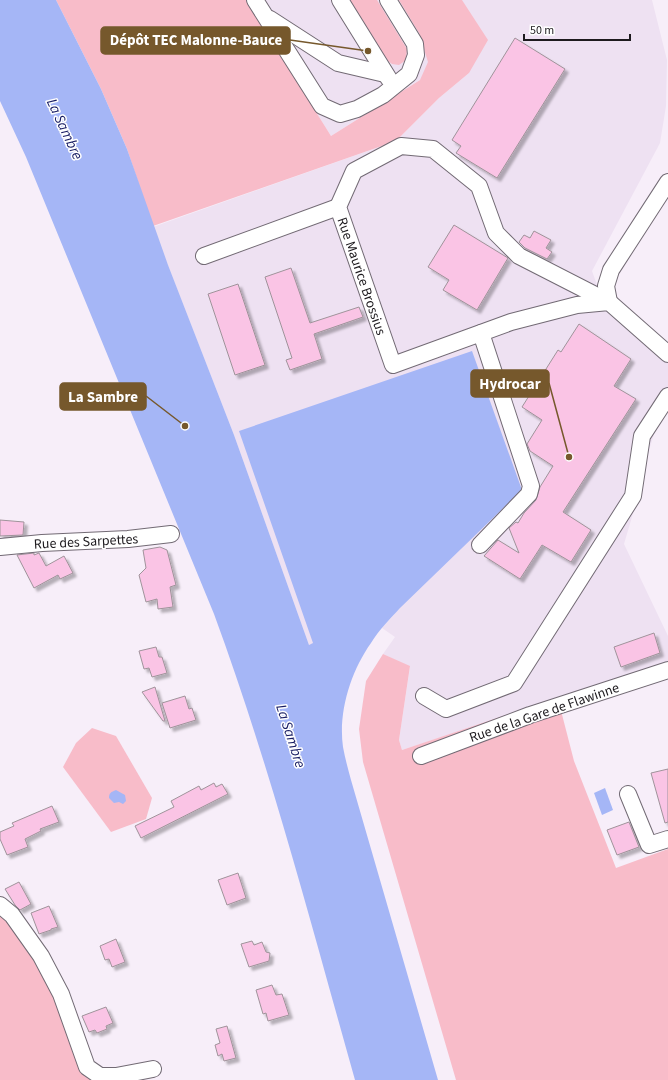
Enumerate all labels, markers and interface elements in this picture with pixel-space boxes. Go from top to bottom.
scale bar [524,16,630,42]
text: 50 m [530,22,554,39]
callout: Dépôt TEC Malonne-Bauce [101,27,290,54]
text: Dépôt TEC Malonne-Bauce [110,30,283,51]
water label: La Sambre [41,95,88,163]
street label: Rue Maurice Brossius [331,215,391,338]
callout: Hydrocar [471,370,549,397]
text: Hydrocar [479,374,541,395]
callout: La Sambre [60,383,146,410]
text: La Sambre [68,387,138,408]
street label: Rue des Sarpettes [33,529,139,555]
street label: Rue de la Gare de Flawinne [467,678,622,748]
water label: La Sambre [270,702,311,771]

